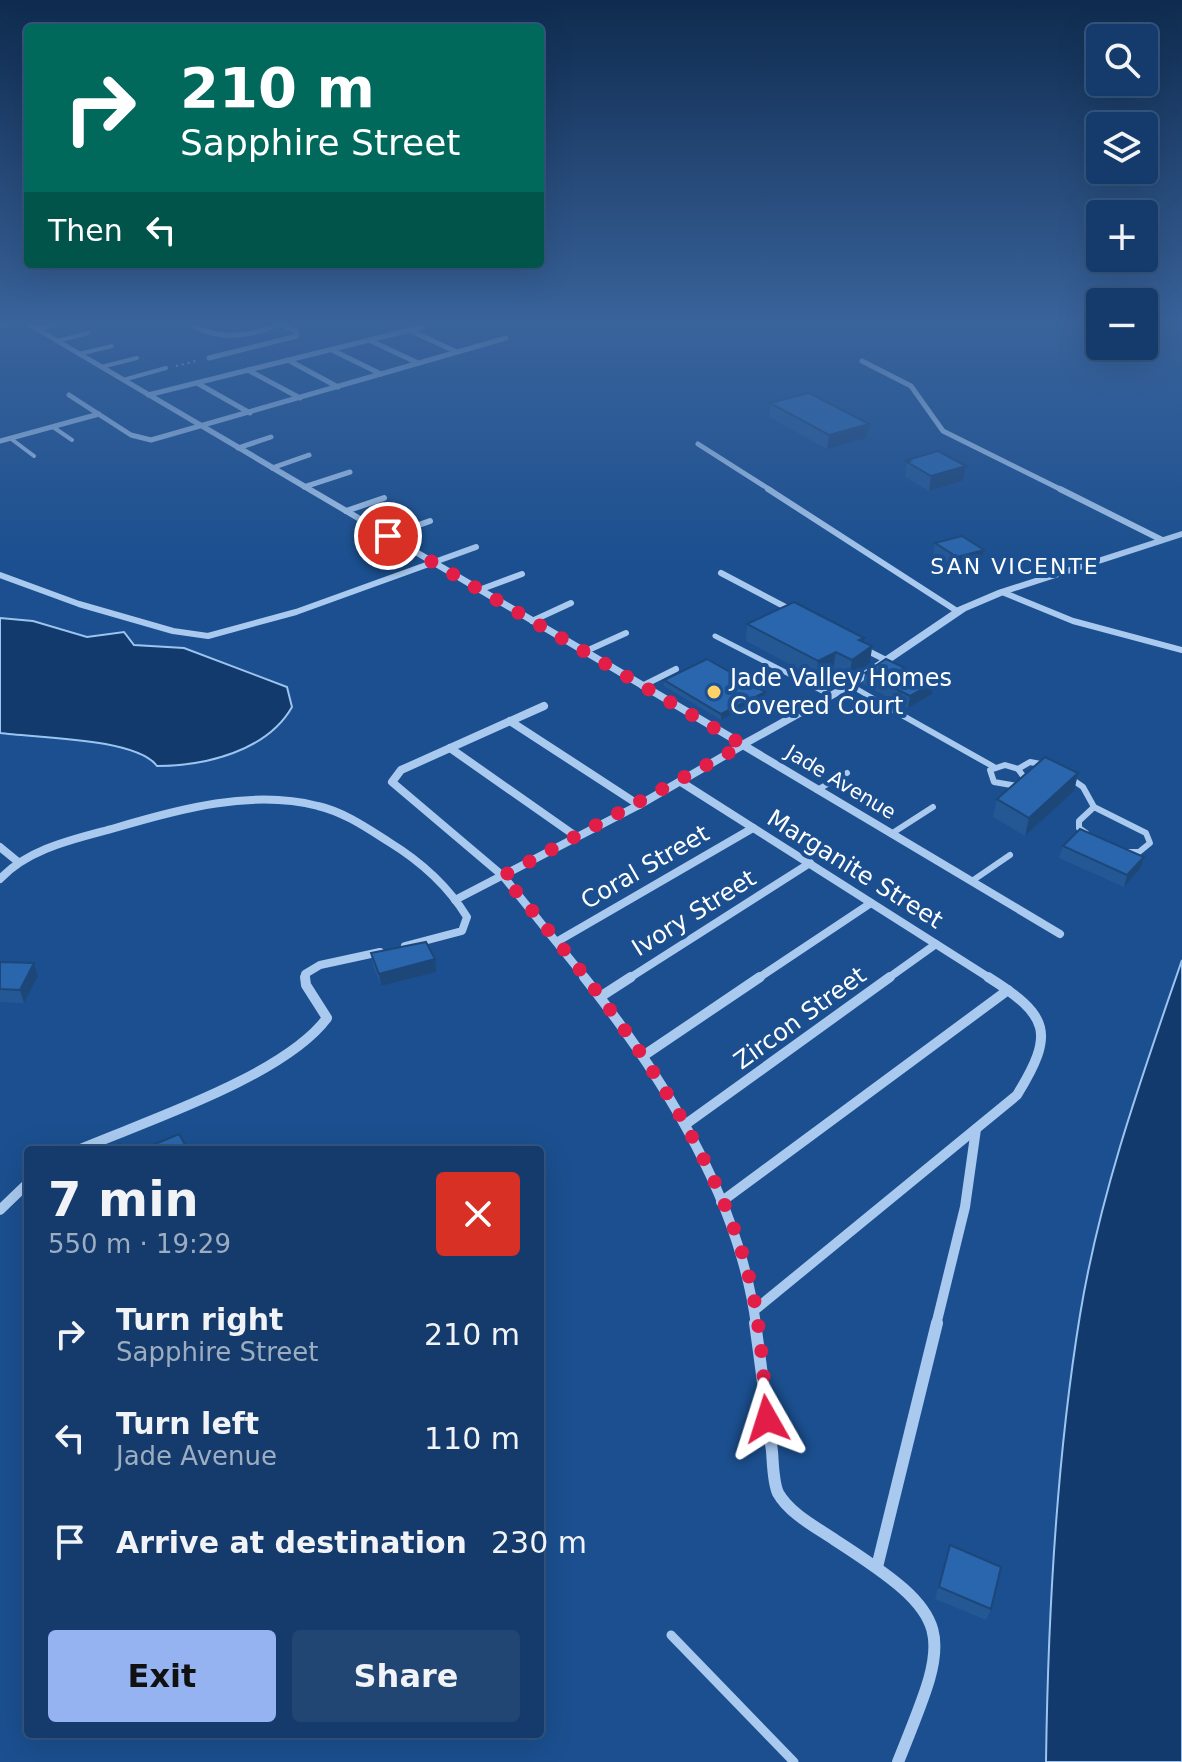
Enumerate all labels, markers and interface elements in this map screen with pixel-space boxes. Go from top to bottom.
map controls [1086,24,1158,360]
button: search [1086,24,1158,96]
text: 210 m [180,55,375,120]
icon: right [48,56,152,160]
button: layers [1086,112,1158,184]
text: Sapphire Street [180,122,460,163]
button: + [1086,200,1158,272]
icon: left [139,208,183,252]
text: Then [48,213,123,248]
button: − [1086,288,1158,360]
pin [354,502,422,570]
icon: arrive [366,514,410,558]
district label: SAN VICENTE [930,554,1100,579]
place label: Jade Valley Homes Covered Court [728,664,952,720]
marker: Jade Valley Homes Covered Court [705,683,723,701]
street label: Jade Avenue [780,739,900,824]
street label: Marganite Street [762,804,948,934]
street label: Coral Street [576,819,714,915]
street label: Ivory Street [627,864,761,962]
street label: Zircon Street [729,961,871,1075]
text: 7 min [48,1171,199,1227]
button: close [436,1172,520,1256]
text: 550 m · 19:29 [48,1229,231,1259]
text: Turn right [116,1302,283,1337]
icon: right [48,1312,92,1356]
text: 210 m [424,1317,520,1352]
text: Sapphire Street [116,1337,319,1367]
position arrow [725,1377,809,1461]
text: Turn left [116,1406,259,1441]
icon: left [48,1416,92,1460]
text: 110 m [424,1421,520,1456]
text: Jade Avenue [116,1441,277,1471]
icon: arrive [48,1520,92,1564]
text: Arrive at destination [116,1525,467,1560]
text: 230 m [491,1525,587,1560]
button: Exit [48,1630,276,1722]
button: Share [292,1630,520,1722]

